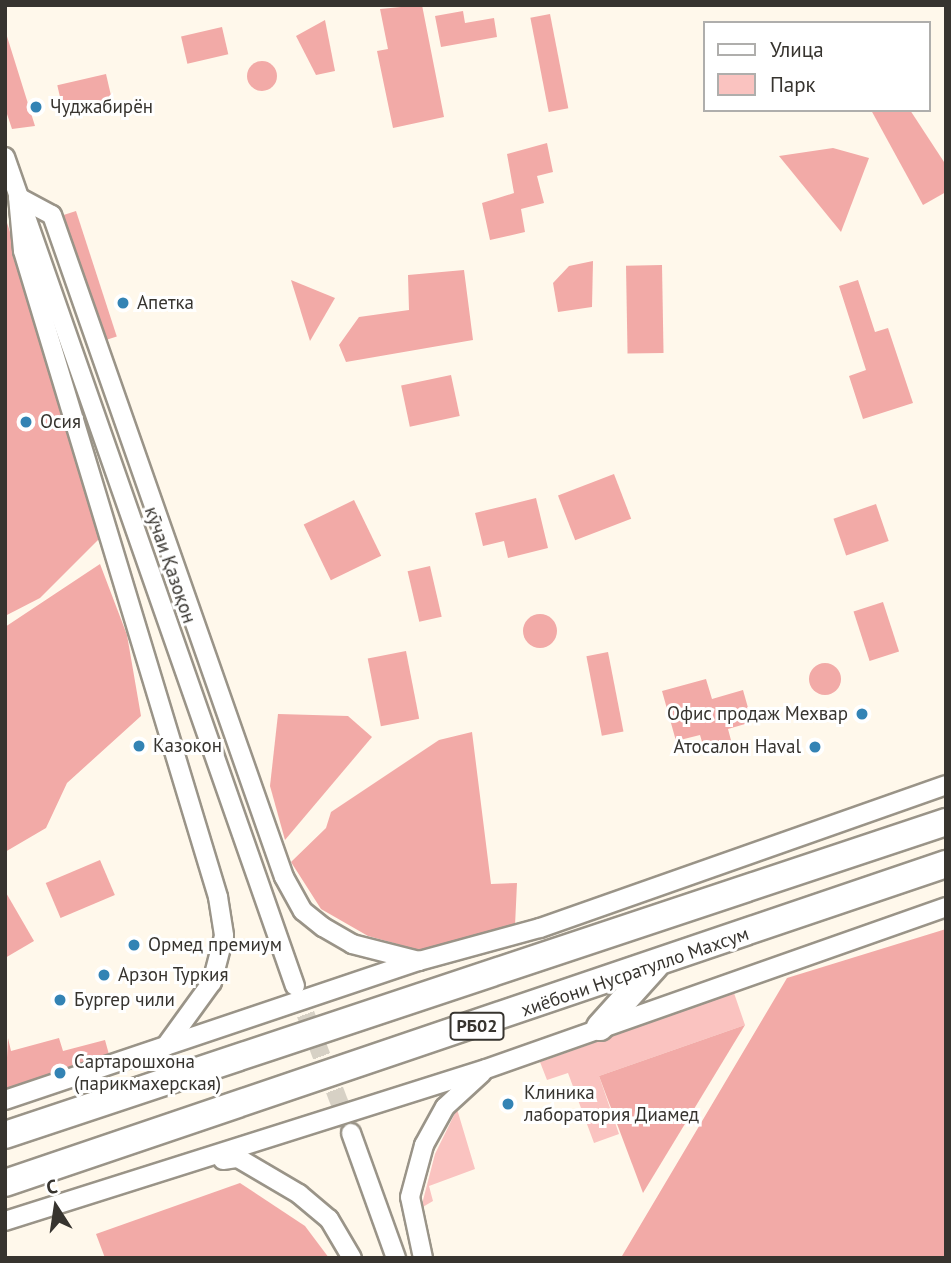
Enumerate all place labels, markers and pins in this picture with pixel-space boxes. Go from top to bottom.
place label: Чуджабирён [50,96,153,118]
marker: Чуджабирён [28,99,44,115]
place label: Апетка [137,292,194,314]
marker: Апетка [115,295,131,311]
place label: Осия [40,411,81,433]
marker: Осия [18,414,34,430]
place label: Офис продаж Мехвар [667,703,848,725]
marker: Офис продаж Мехвар [854,706,870,722]
place label: Казокон [153,735,222,757]
place label: Атосалон Haval [674,736,801,758]
marker: Казокон [131,738,147,754]
marker: Атосалон Haval [807,739,823,755]
place label: Ормед премиум [148,934,282,956]
marker: Ормед премиум [126,937,142,953]
place label: Арзон Туркия [118,964,229,986]
marker: Арзон Туркия [96,967,112,983]
place label: Бургер чили [74,989,175,1011]
marker: Бургер чили [52,992,68,1008]
place label: Сартарошхона (парикмахерская) [74,1051,221,1095]
marker: Сартарошхона (парикмахерская) [52,1065,68,1081]
place label: Клиника лаборатория Диамед [524,1082,700,1126]
marker: Клиника лаборатория Диамед [498,1094,518,1114]

